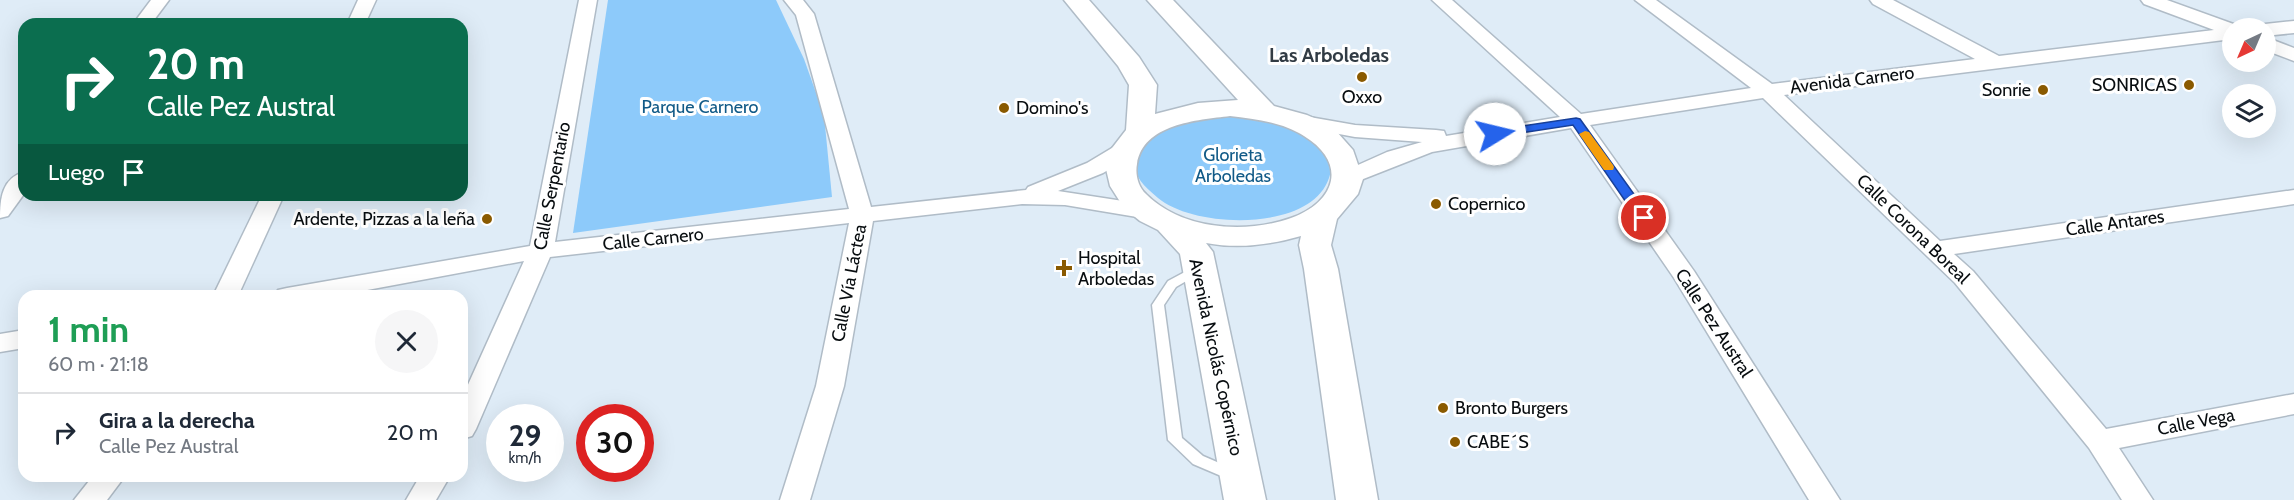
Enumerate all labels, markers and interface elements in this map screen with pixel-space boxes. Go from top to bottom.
north arrow [2222,18,2276,72]
map controls [2222,18,2276,138]
text: 20 m [147,38,245,90]
icon: right [48,42,126,120]
district label: Las Arboledas [1269,43,1389,67]
street label: Avenida Carnero [1789,61,1915,99]
marker: Oxxo [1355,70,1369,84]
place label: SONRICAS [2092,74,2177,96]
marker: SONRICAS [2182,78,2196,92]
place label: Sonrie [1982,79,2031,101]
marker: Sonrie [2036,83,2050,97]
button: layers [2222,84,2276,138]
place label: Oxxo [1342,86,1382,108]
text: Calle Pez Austral [147,90,335,123]
park label: Parque Carnero [642,96,759,118]
place label: Domino's [1016,97,1088,119]
marker: Domino's [997,101,1011,115]
position arrow [1463,102,1527,166]
street label: Calle Serpentario [529,120,575,252]
park label: Glorieta Arboledas [1195,144,1271,187]
icon: arrive [117,156,150,189]
text: Luego [48,159,105,186]
street label: Calle Corona Boreal [1852,170,1975,289]
pin [1618,192,1669,243]
place label: Copernico [1448,193,1526,215]
marker: Copernico [1429,197,1443,211]
icon: arrive [1627,201,1660,234]
street label: Calle Antares [2064,205,2166,241]
place label: Ardente, Pizzas a la leña [293,208,475,230]
marker: Ardente, Pizzas a la leña [480,212,494,226]
street label: Calle Vía Láctea [827,222,871,344]
street label: Calle Carnero [601,223,705,255]
place label: Hospital Arboledas [1078,247,1154,290]
street label: Avenida Nicolás Copérnico [1184,256,1248,458]
marker: Hospital Arboledas [1055,259,1073,277]
street label: Calle Pez Austral [1671,264,1758,382]
text: 1 min [48,307,129,351]
button: close [375,310,438,373]
text: 60 m · 21:18 [48,352,149,376]
place label: Bronto Burgers [1455,397,1568,419]
marker: Bronto Burgers [1436,401,1450,415]
speed limit sign: 30 [576,404,654,482]
street label: Calle Vega [2156,404,2237,440]
text: Gira a la derecha [99,407,255,434]
icon: right [48,416,81,449]
text: 29 [509,417,541,454]
text: 20 m [387,419,438,446]
place label: CABE´S [1467,431,1529,453]
text: Calle Pez Austral [99,434,238,458]
marker: CABE´S [1448,435,1462,449]
text: km/h [509,449,541,467]

